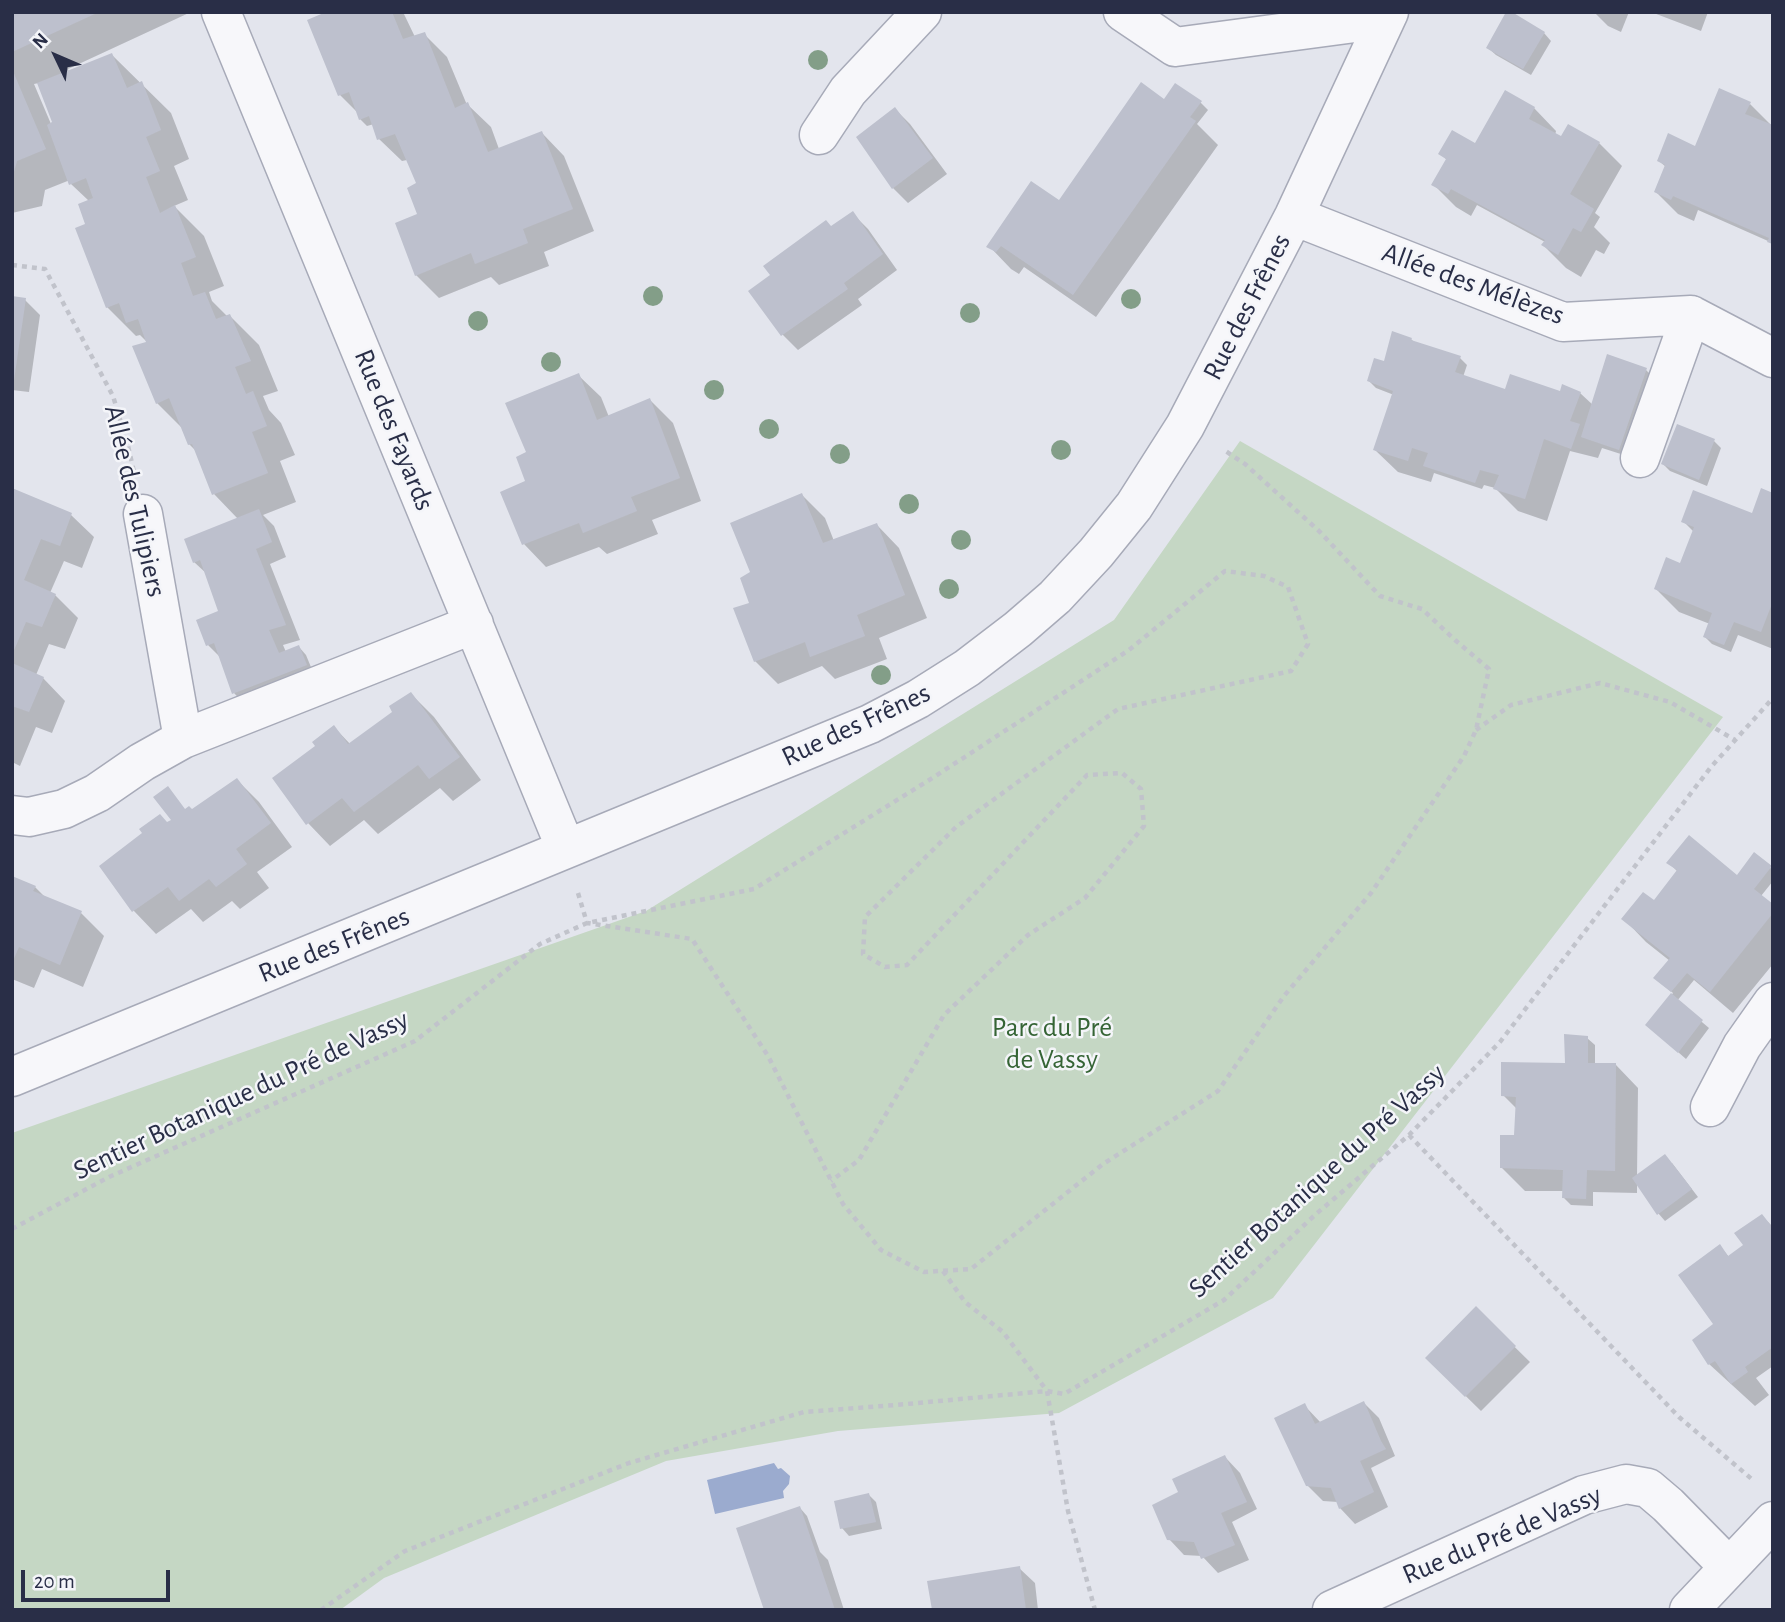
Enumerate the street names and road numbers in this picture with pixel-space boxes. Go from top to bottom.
street label: Rue des Frênes [1196,228,1298,386]
street label: Allée des Mélèzes [1377,235,1569,333]
street label: Rue des Fayards [346,344,442,516]
street label: Allée des Tulipiers [97,402,173,600]
street label: Rue des Frênes [776,676,936,774]
street label: Rue des Frênes [254,899,414,991]
street label: Sentier Botanique du Pré de Vassy [68,1002,414,1188]
street label: Sentier Botanique du Pré Vassy [1182,1057,1452,1305]
street label: Rue du Pré de Vassy [1397,1478,1607,1592]

